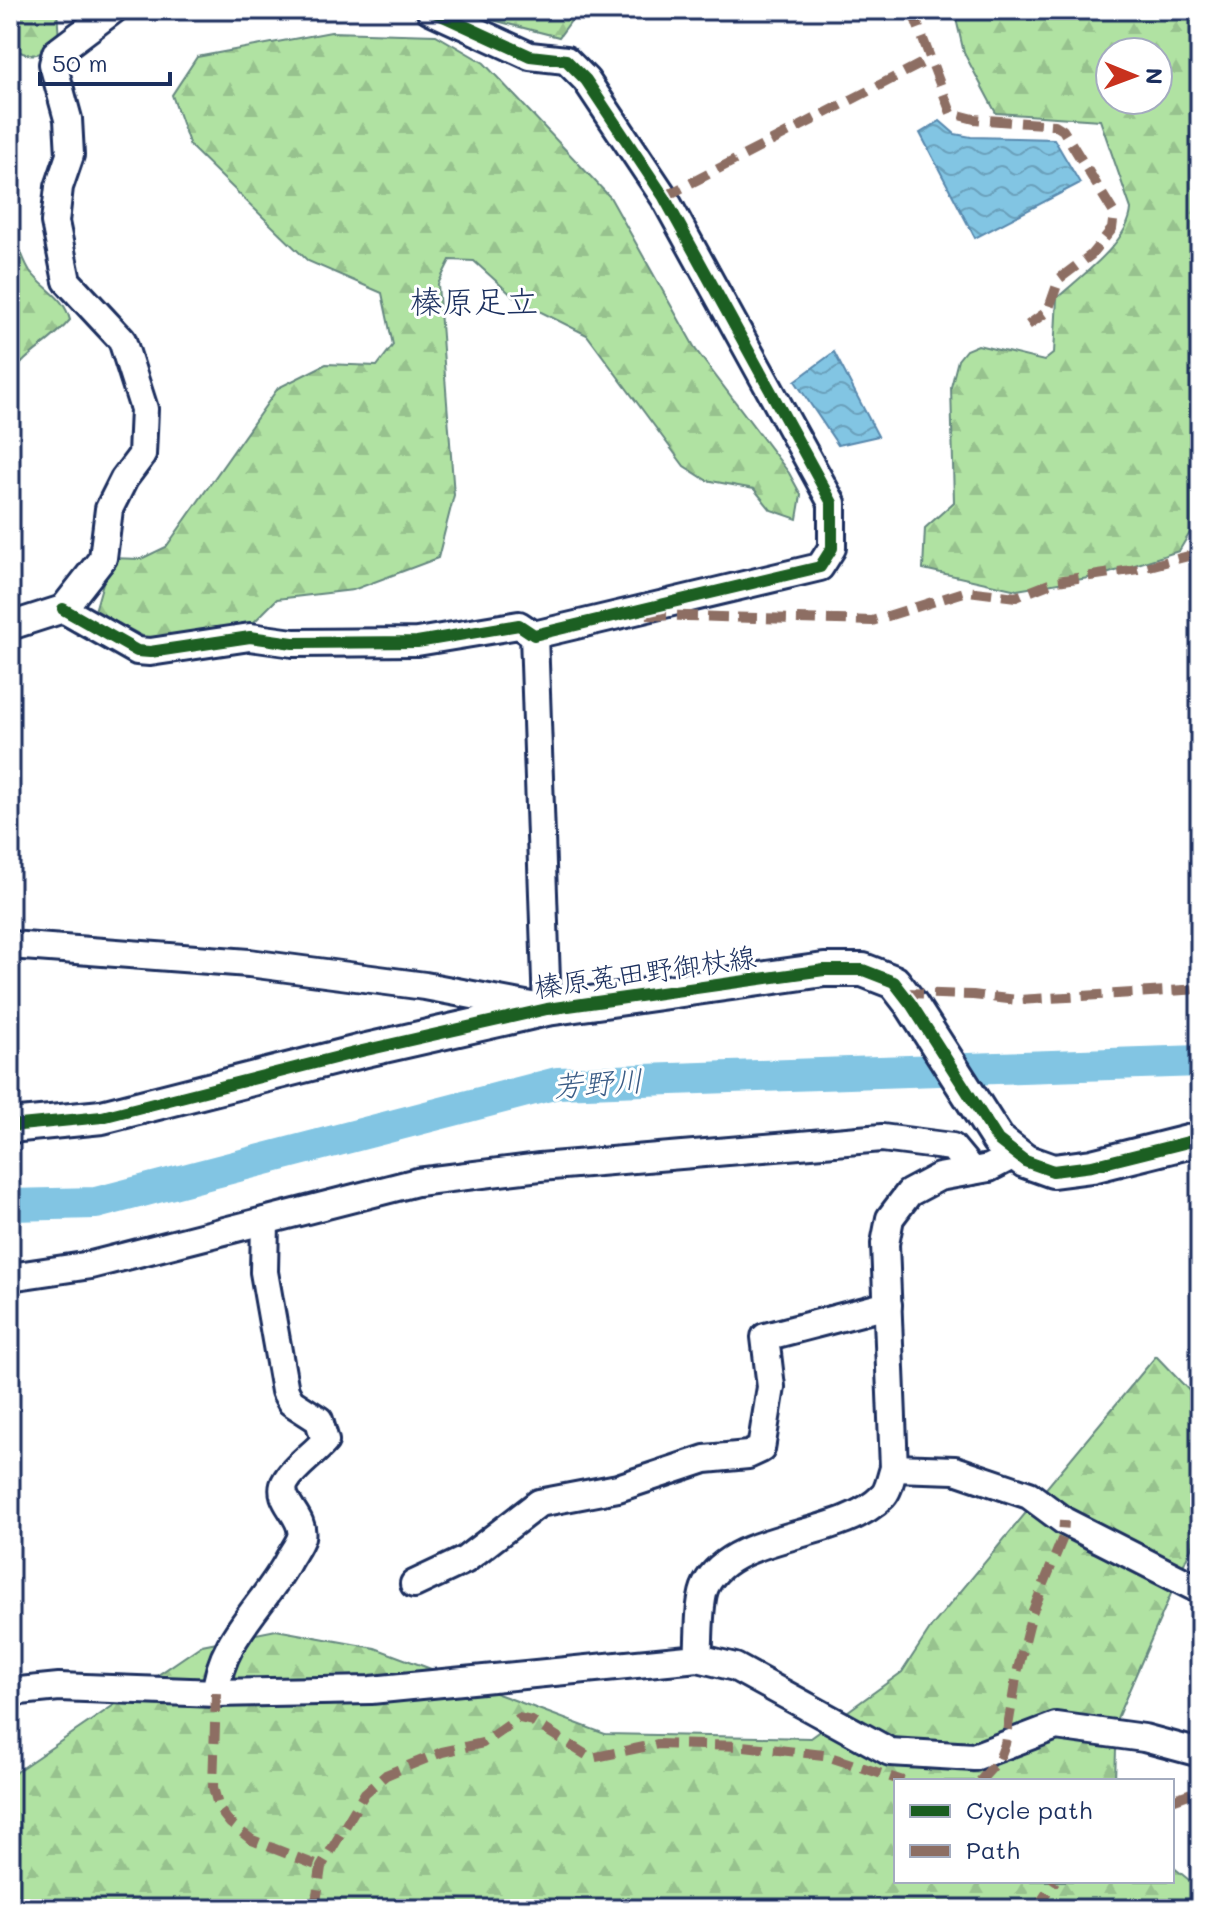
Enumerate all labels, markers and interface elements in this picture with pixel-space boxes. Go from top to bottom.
scale bar [40,36,170,86]
north arrow [1094,36,1174,116]
text: 50 m [52,47,108,78]
text: N [1140,68,1169,85]
district label: 榛原足立 [410,279,538,321]
street label: 榛原菟田野御杖線 [531,938,758,1004]
water label: 芳野川 [552,1059,644,1105]
legend [894,1779,1174,1883]
text: Cycle path [966,1794,1092,1825]
text: Path [966,1834,1020,1865]

